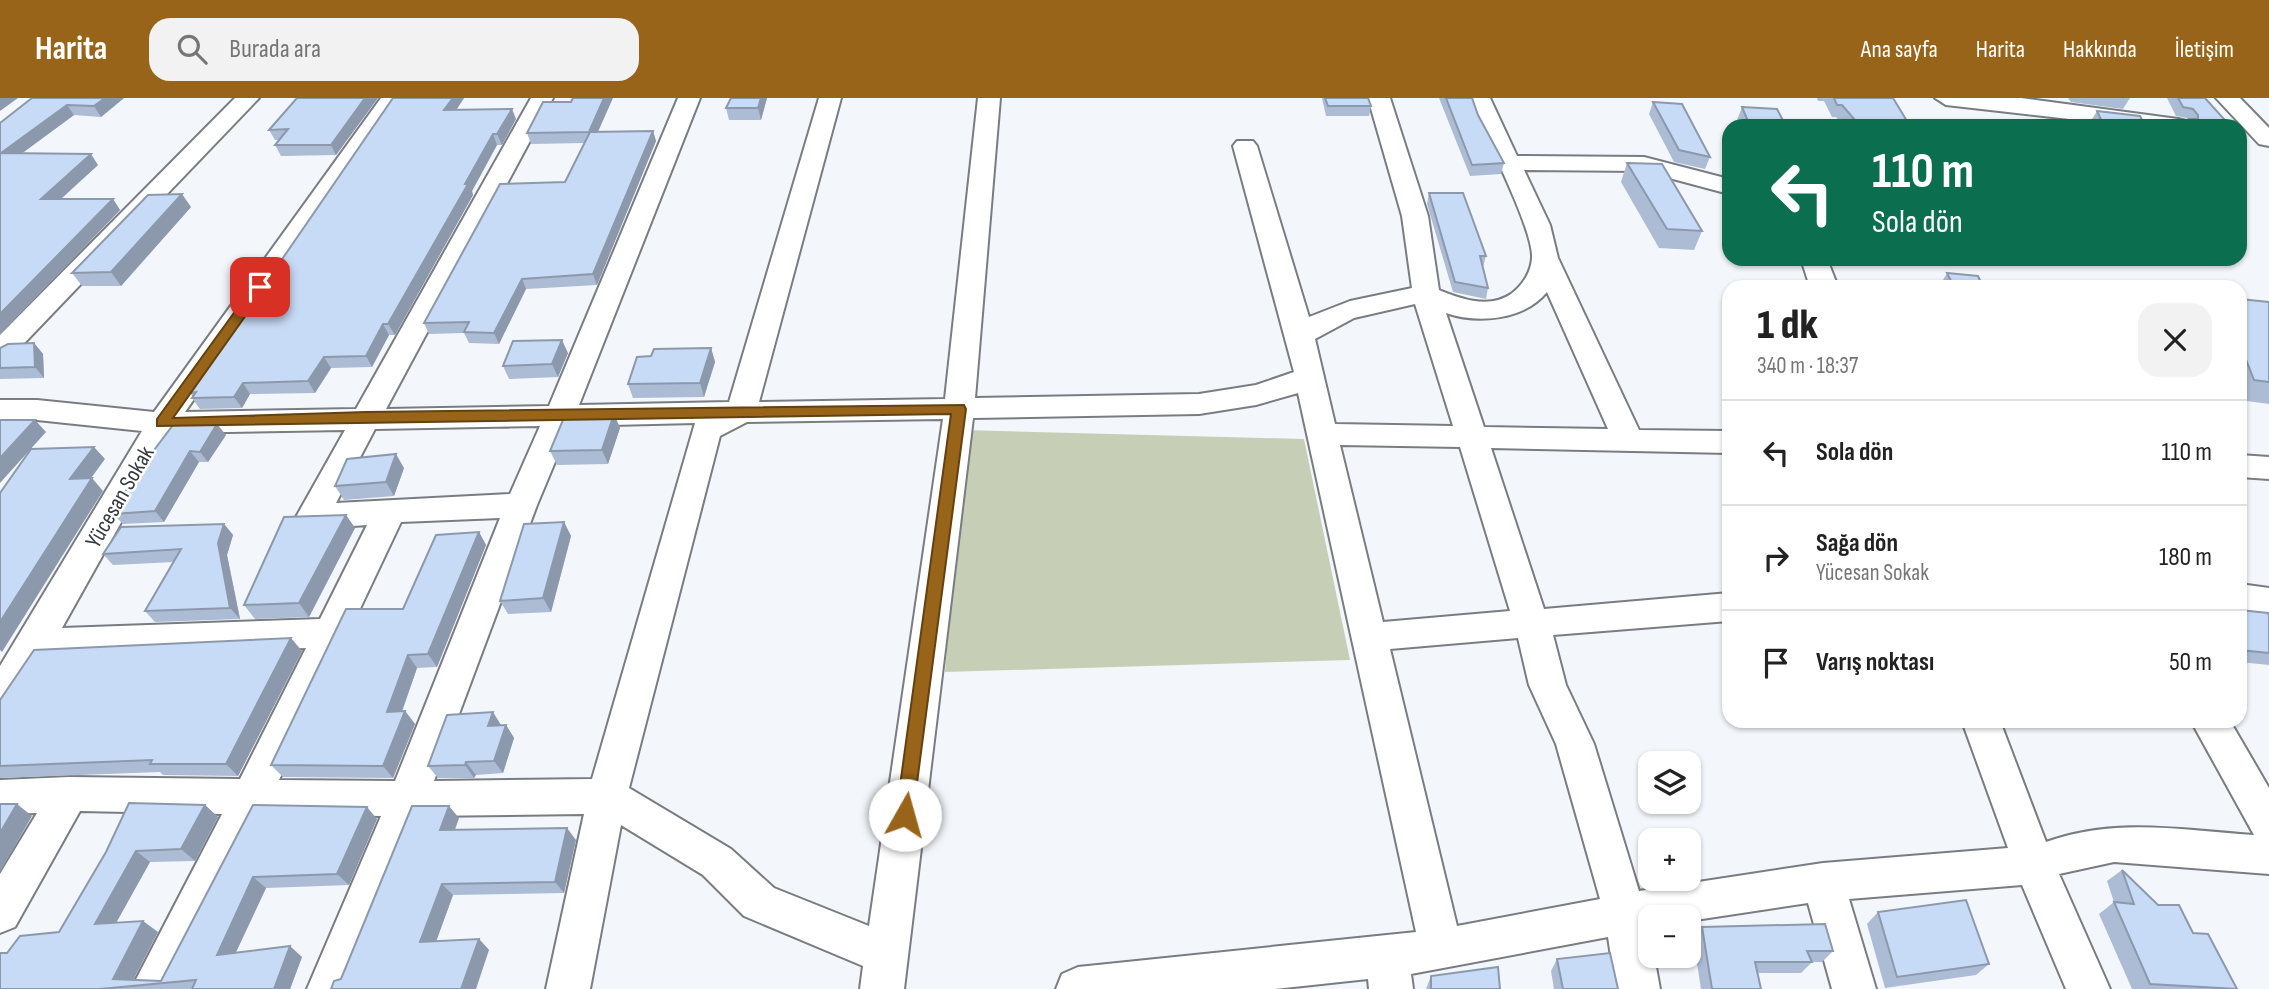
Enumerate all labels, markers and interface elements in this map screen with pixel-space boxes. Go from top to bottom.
search box [149,18,639,81]
text: Harita [35,29,107,69]
icon: search [173,30,211,68]
text: Burada ara [229,34,321,65]
text: Ana sayfa [1861,35,1938,64]
text: Harita [1976,35,2025,64]
text: Hakkında [2063,35,2137,64]
text: İletişim [2175,35,2234,64]
text: 110 m [1872,143,1974,202]
icon: left [1757,147,1848,238]
text: Sola dön [1872,203,1963,242]
pin [230,257,290,317]
icon: arrive [241,268,279,306]
text: 1 dk [1757,300,1818,351]
button: close [2138,303,2212,377]
text: 340 m · 18:37 [1757,352,1858,380]
icon: left [1757,434,1795,472]
text: Sola dön [1816,437,1893,468]
text: 110 m [2161,437,2212,468]
street label: Yücesan Sokak [80,441,160,553]
text: Sağa dön [1816,528,1898,559]
icon: right [1757,539,1795,577]
text: 180 m [2159,542,2212,573]
text: Yücesan Sokak [1816,559,1929,587]
icon: arrive [1757,644,1795,682]
text: Varış noktası [1816,647,1934,678]
text: 50 m [2169,647,2212,678]
map controls [1638,751,1701,968]
button: layers [1638,751,1701,814]
position arrow [868,778,942,852]
button: + [1638,828,1701,891]
button: − [1638,905,1701,968]

